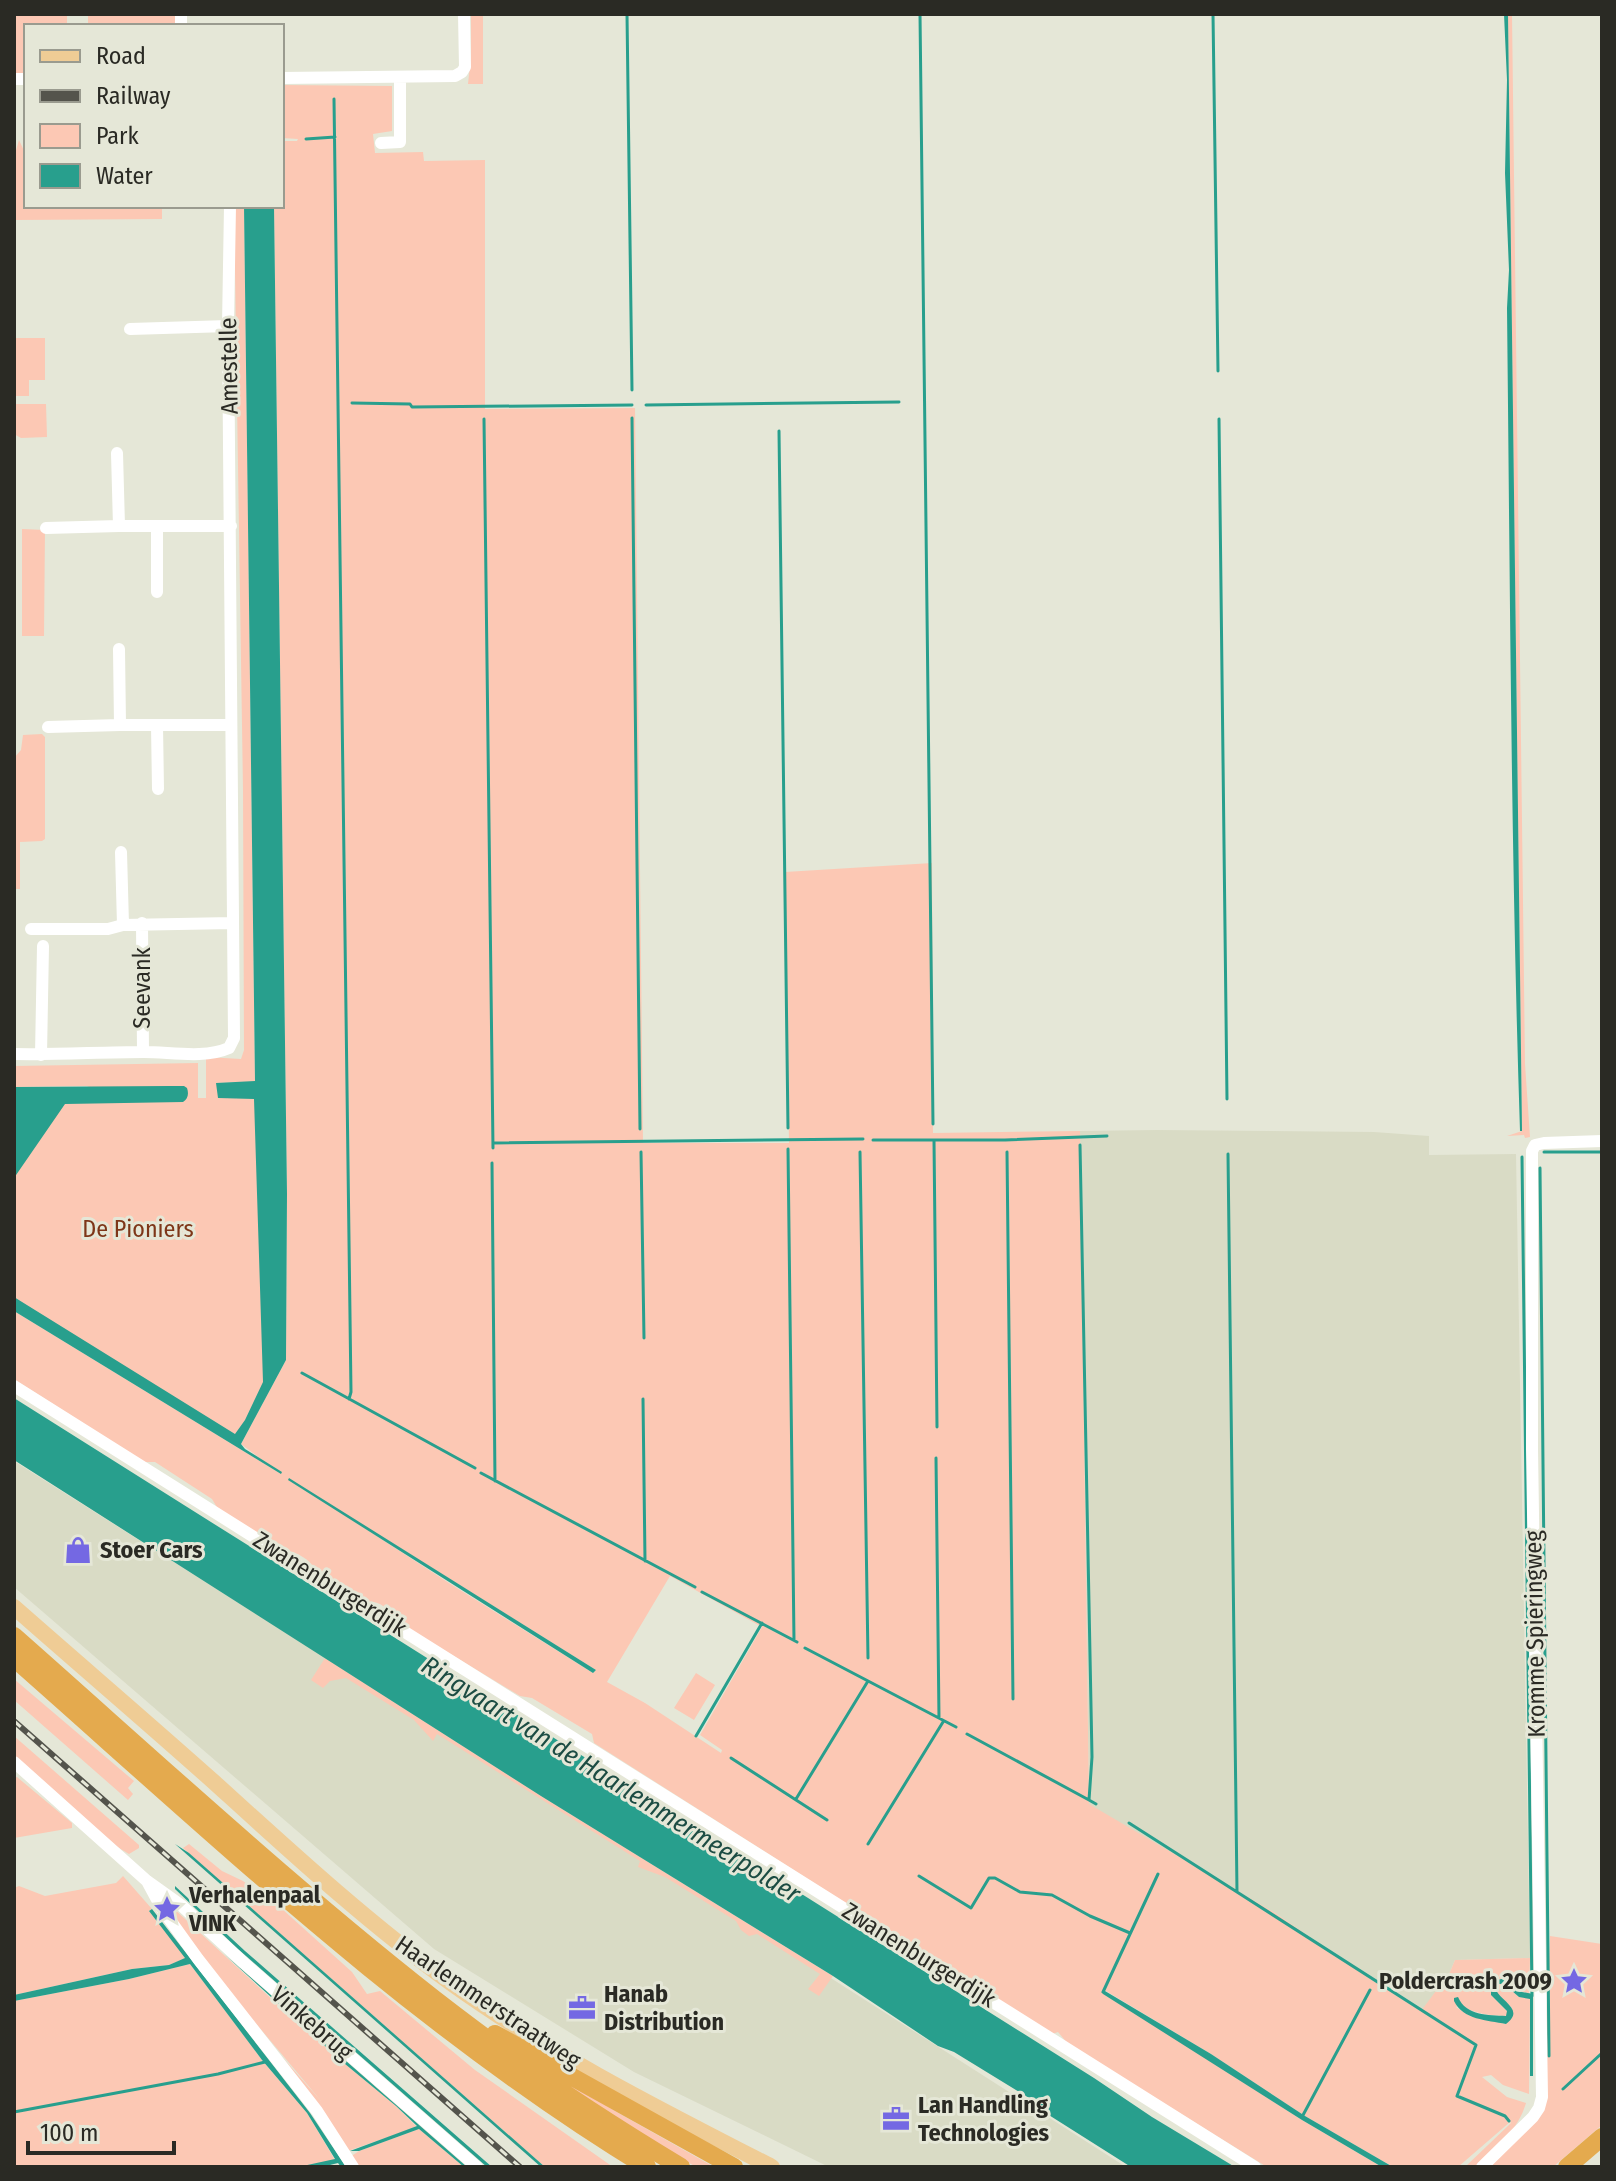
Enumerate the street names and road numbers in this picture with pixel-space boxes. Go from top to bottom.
street label: Amestelle [214,317,244,415]
street label: Seevank [128,946,156,1029]
street label: Zwanenburgerdijk [248,1526,412,1643]
street label: Kromme Spieringweg [1519,1529,1551,1738]
street label: Zwanenburgerdijk [837,1897,1001,2014]
street label: Haarlemmerstraatweg [390,1930,586,2075]
street label: Vinkebrug [266,1980,359,2066]

